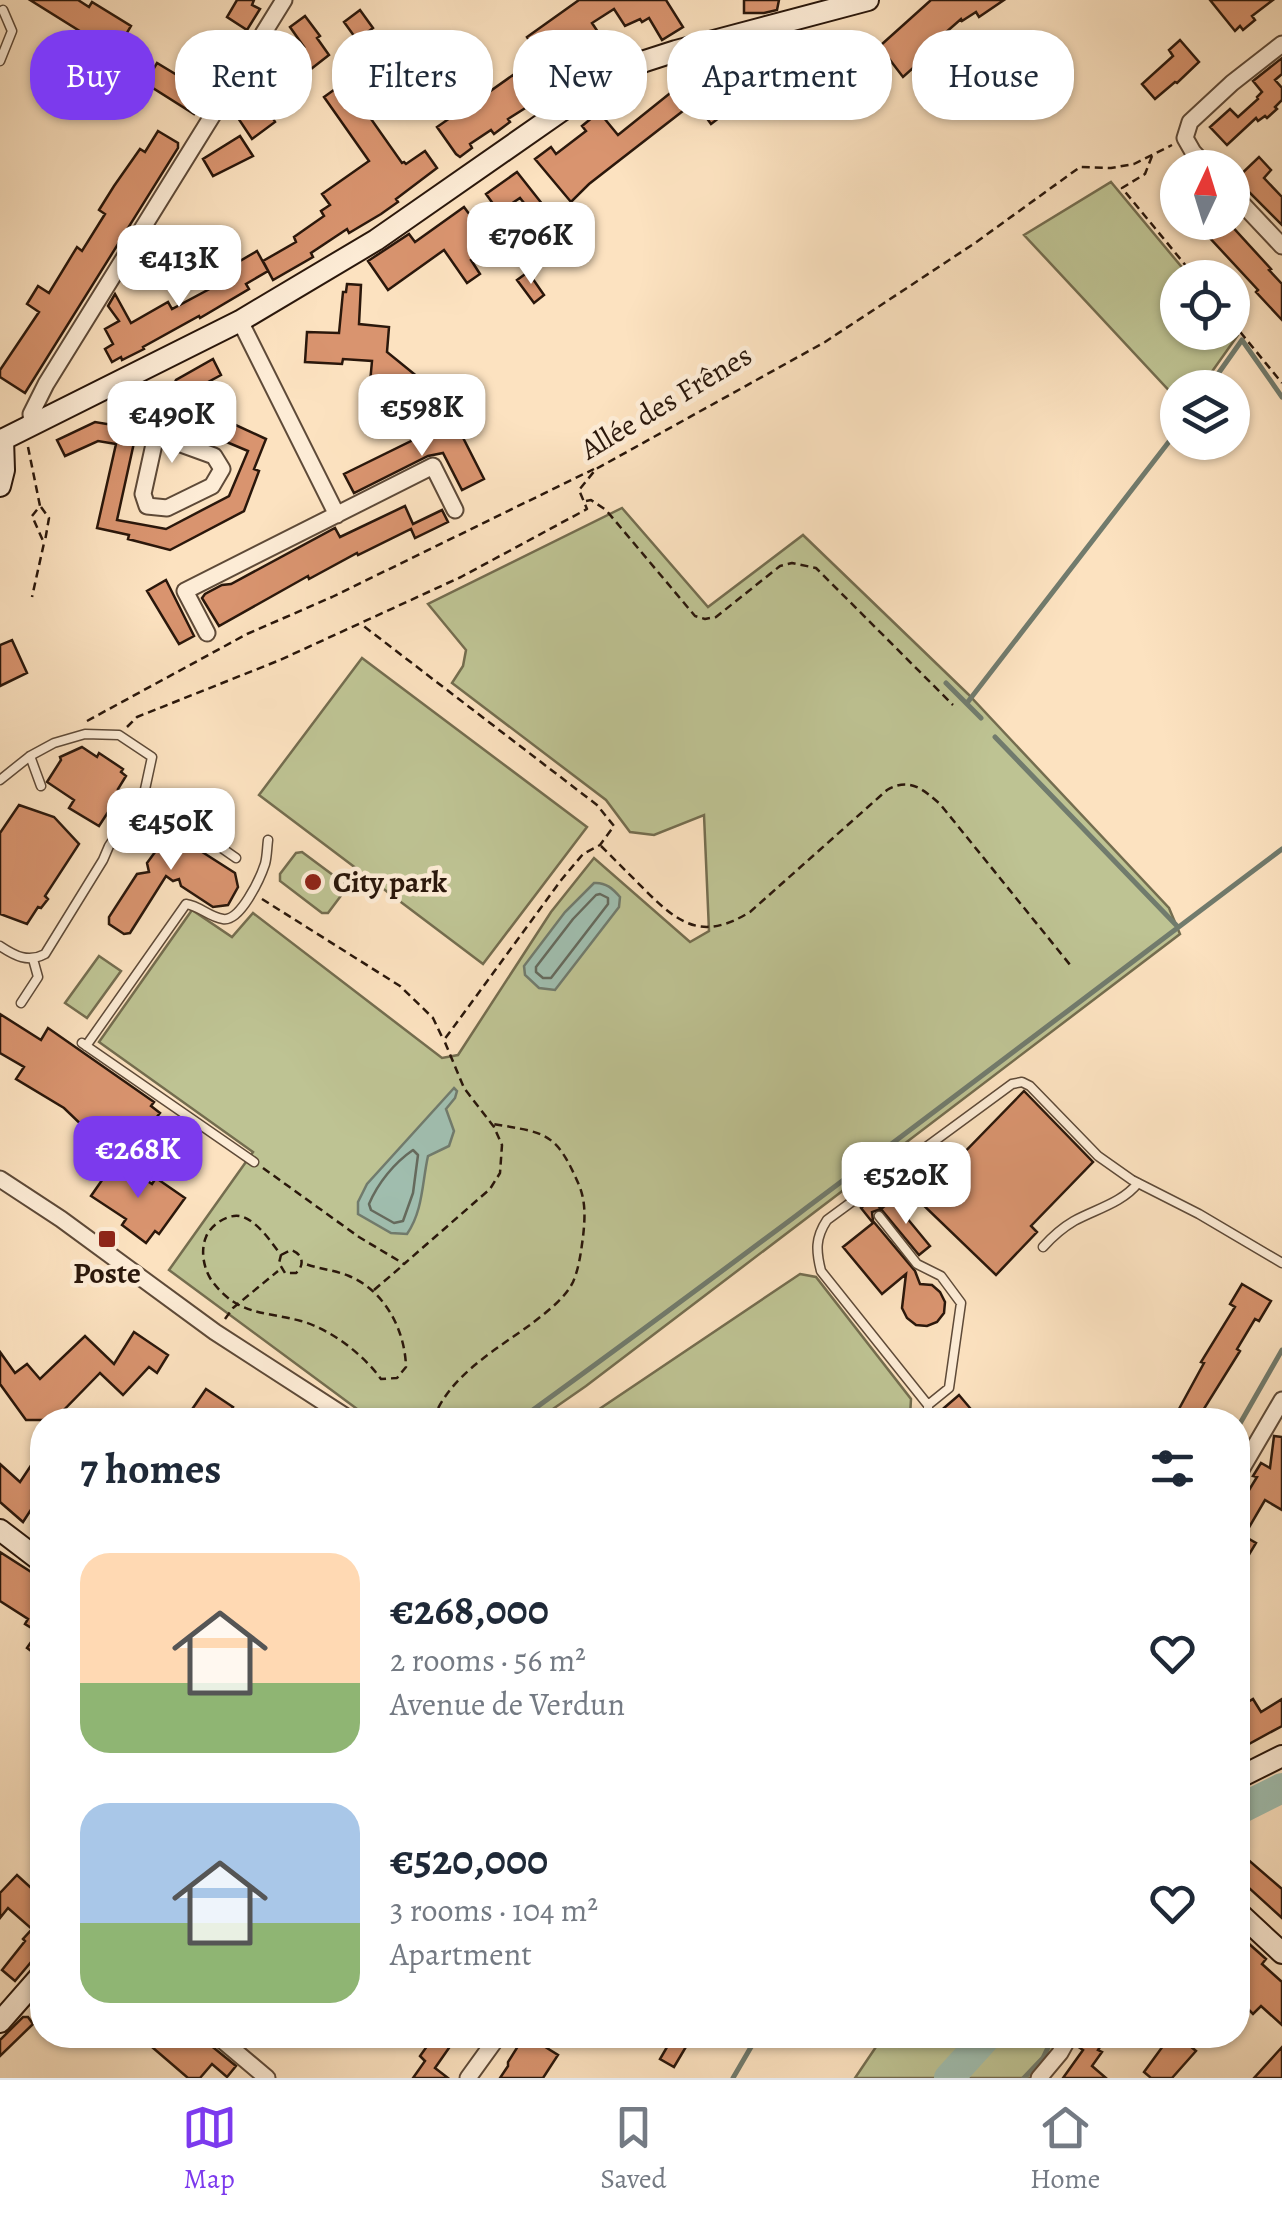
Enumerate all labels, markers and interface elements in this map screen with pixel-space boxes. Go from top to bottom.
chip: Buy [30,30,155,120]
chip: Rent [175,30,312,120]
chip: Filters [332,30,493,120]
chip: New [513,30,647,120]
chip: Apartment [667,30,892,120]
chip: House [912,30,1074,120]
north arrow [1160,150,1250,240]
map controls [1160,150,1250,460]
pin: €706K [461,202,601,287]
text: €706K [489,212,573,256]
pin: €413K [109,225,249,310]
text: €413K [139,235,219,279]
button: locate [1160,260,1250,350]
street label: Allée des Frênes [572,335,759,469]
button: layers [1160,370,1250,460]
pin: €598K [352,374,492,459]
pin: €490K [102,381,242,466]
text: €598K [380,384,464,428]
text: €490K [129,391,215,435]
pin: €450K [101,788,241,873]
text: €450K [129,798,213,842]
place label: City park [333,862,448,902]
marker: City park [302,871,324,893]
pin: €268K [68,1116,208,1201]
text: €268K [95,1126,181,1170]
pin: €520K [836,1142,976,1227]
text: €520K [864,1152,948,1196]
marker: Poste [96,1228,118,1250]
place label: Poste [73,1253,141,1293]
text: 7 homes [80,1440,221,1497]
icon: filters [1145,1441,1200,1496]
text: €268,000 [390,1581,549,1638]
icon: home [160,1593,280,1713]
icon: heart [1145,1626,1200,1681]
text: 2 rooms · 56 m² [390,1638,586,1682]
text: Avenue de Verdun [390,1682,625,1726]
text: €520,000 [390,1831,548,1888]
icon: home [160,1843,280,1963]
icon: heart [1145,1876,1200,1931]
text: 3 rooms · 104 m² [390,1888,598,1932]
text: Apartment [390,1932,532,1976]
tab: Map [182,2100,237,2198]
tab: Saved [600,2100,667,2198]
tab: Home [1030,2100,1100,2198]

